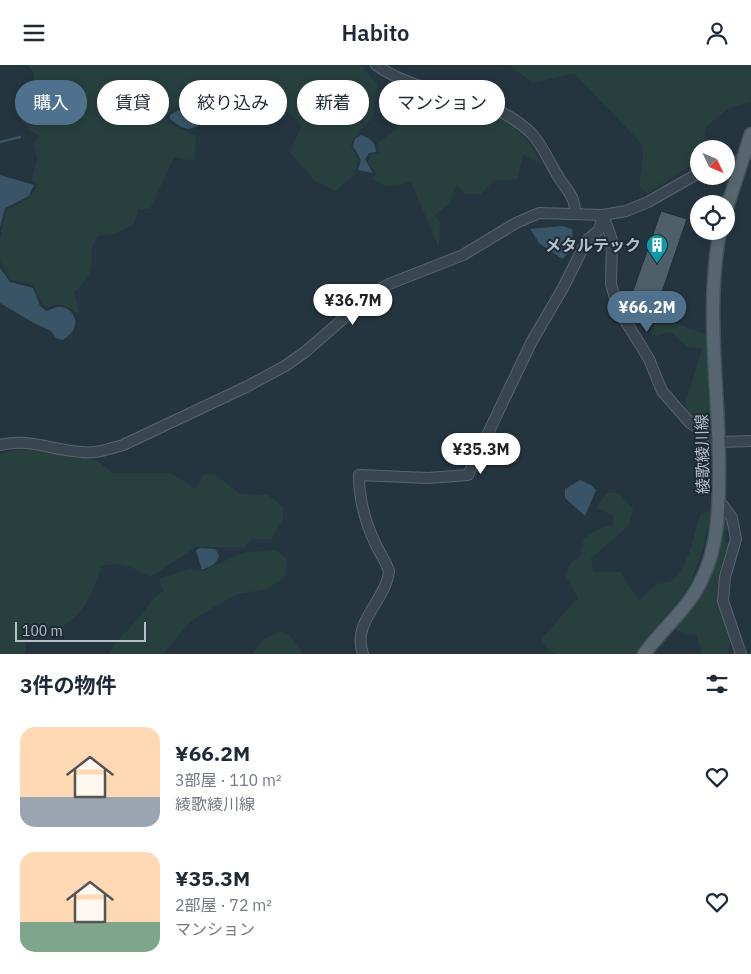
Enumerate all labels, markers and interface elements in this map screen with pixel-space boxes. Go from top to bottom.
text: Habito [342,18,409,47]
icon: menu [20,19,48,47]
icon: person [703,19,731,47]
chip: 購入 [15,80,87,125]
chip: 賃貸 [97,80,169,125]
chip: 絞り込み [179,80,287,125]
chip: 新着 [297,80,369,125]
chip: マンション [379,80,505,125]
north arrow [690,140,735,185]
map controls [690,140,735,240]
button: locate [690,195,735,240]
building icon: メタルテック [645,233,669,264]
place label: メタルテック [545,235,641,255]
pin: ¥36.7M [312,283,394,326]
text: ¥36.7M [324,290,382,310]
pin: ¥66.2M [606,291,688,333]
text: ¥66.2M [618,297,676,317]
street label: 綾歌綾川線 [691,414,713,494]
pin: ¥35.3M [440,433,522,475]
text: ¥35.3M [452,439,510,459]
scale bar [15,619,146,642]
text: 100 m [22,622,63,640]
icon: filters [703,670,731,698]
text: 3件の物件 [20,671,117,699]
text: ¥66.2M [175,739,250,767]
icon: home [60,747,120,807]
icon: heart [703,763,731,791]
text: 3部屋 · 110 m² [175,770,281,790]
text: 綾歌綾川線 [175,794,255,814]
text: ¥35.3M [175,864,250,892]
icon: home [60,872,120,932]
icon: heart [703,888,731,916]
text: 2部屋 · 72 m² [175,895,272,915]
text: マンション [175,919,255,939]

